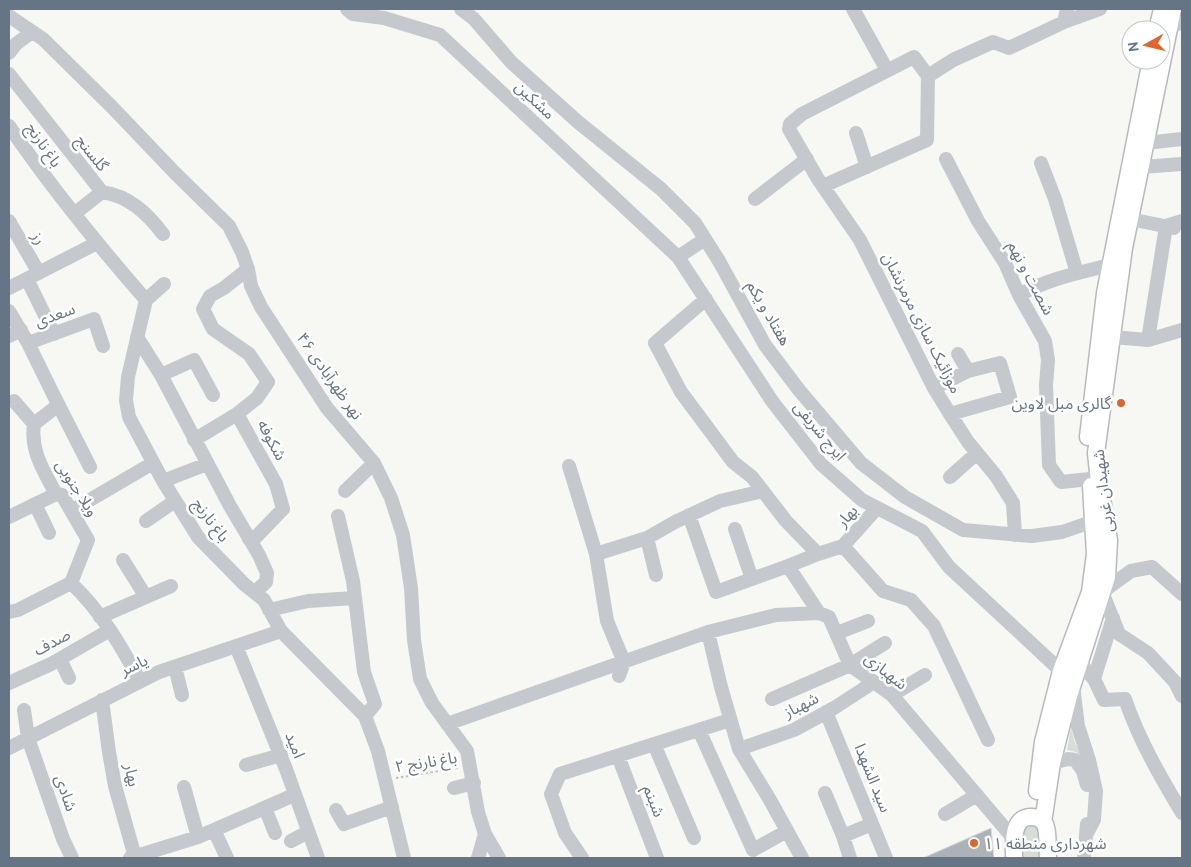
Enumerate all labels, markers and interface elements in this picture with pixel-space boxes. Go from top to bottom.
north arrow [1121,20,1171,70]
text: N [1124,41,1143,53]
street label: مشکین [511,77,559,123]
street label: باغ نارنج [20,119,66,173]
street label: گلسنج [69,131,112,177]
street label: رز [27,227,50,248]
street label: شصت و نهم [1001,238,1058,320]
street label: موزائیک سازی مرمرنشان [878,249,966,397]
street label: هفتاد و یکم [740,277,795,350]
street label: سعدی [32,299,78,331]
street label: نهر ظهرآبادی ۴۶ [293,329,367,423]
place label: گالری مبل لاوین [1011,394,1111,413]
street label: ایرج شریفی [787,397,850,466]
marker: گالری مبل لاوین [1115,397,1127,409]
street label: شکوفه [253,416,291,464]
street label: شهیدان غربی [1088,448,1118,534]
street label: ویلا جنوبی [52,456,102,520]
street label: باغ نارنج [186,494,234,547]
street label: بهار [832,501,862,532]
street label: صدف [30,625,74,659]
street label: شهبازی [861,648,911,694]
street label: یاسر [116,650,151,680]
street label: شهباز [779,688,822,722]
street label: امید [281,729,309,761]
street label: سید الشهدا [851,741,895,815]
street label: باغ نارنج ۲ [394,748,459,779]
street label: بهار [120,761,144,788]
street label: شادی [51,772,81,814]
street label: شبنم [637,782,669,821]
place label: شهرداری منطقه ۱۱ [984,834,1106,853]
marker: شهرداری منطقه ۱۱ [968,837,980,849]

